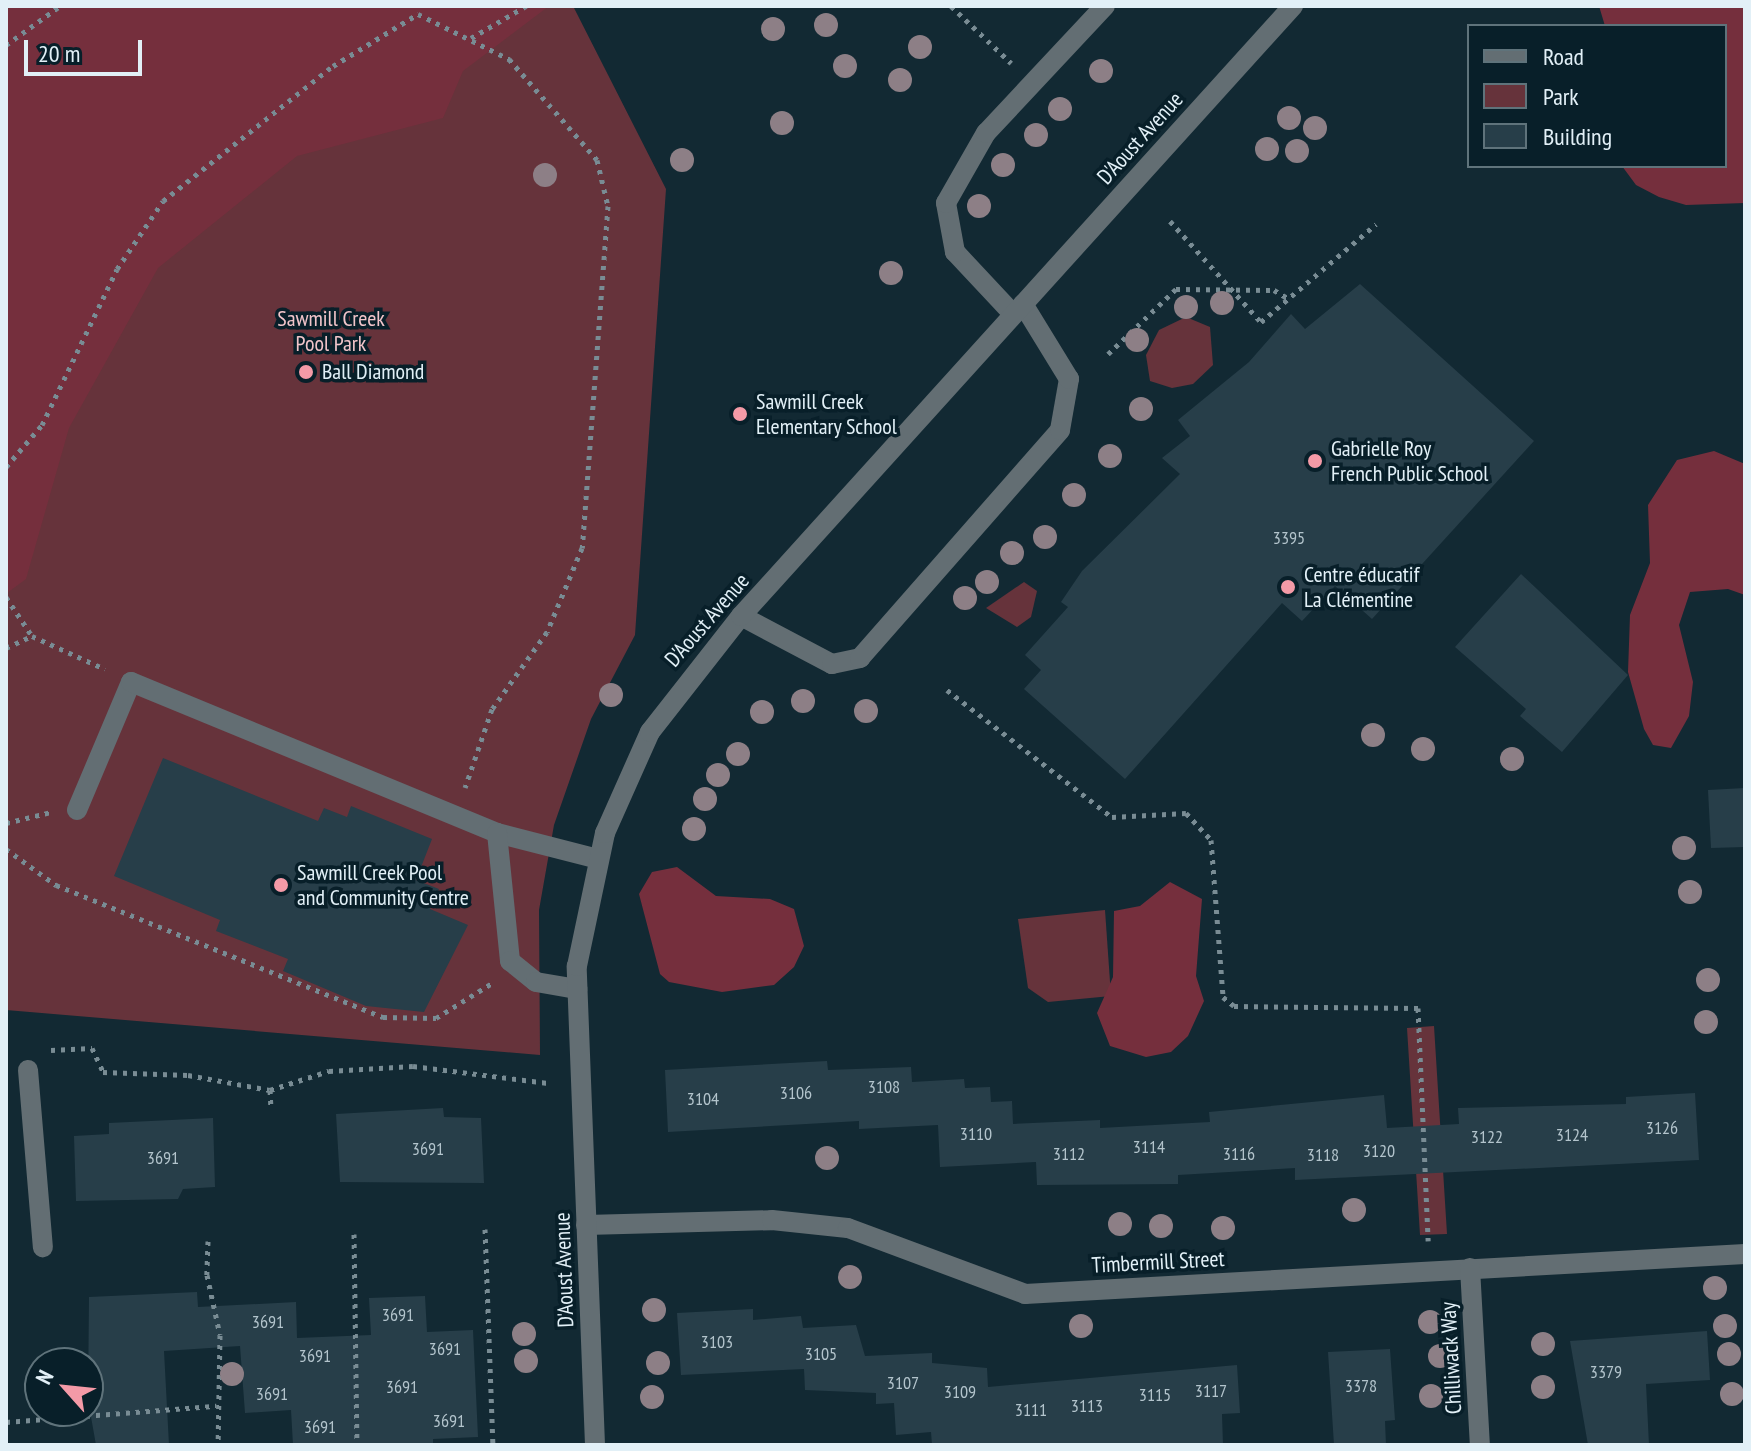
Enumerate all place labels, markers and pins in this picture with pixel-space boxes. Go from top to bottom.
place label: Ball Diamond [322,359,424,385]
marker: Ball Diamond [297,363,315,381]
place label: Sawmill Creek Elementary School [756,388,898,440]
marker: Sawmill Creek Elementary School [731,405,749,423]
place label: Gabrielle Roy French Public School [1331,435,1489,486]
marker: Gabrielle Roy French Public School [1306,452,1324,470]
place label: Centre éducatif La Clémentine [1304,561,1419,612]
marker: Centre éducatif La Clémentine [1279,578,1297,596]
place label: Sawmill Creek Pool and Community Centre [297,859,469,910]
marker: Sawmill Creek Pool and Community Centre [272,876,290,894]

